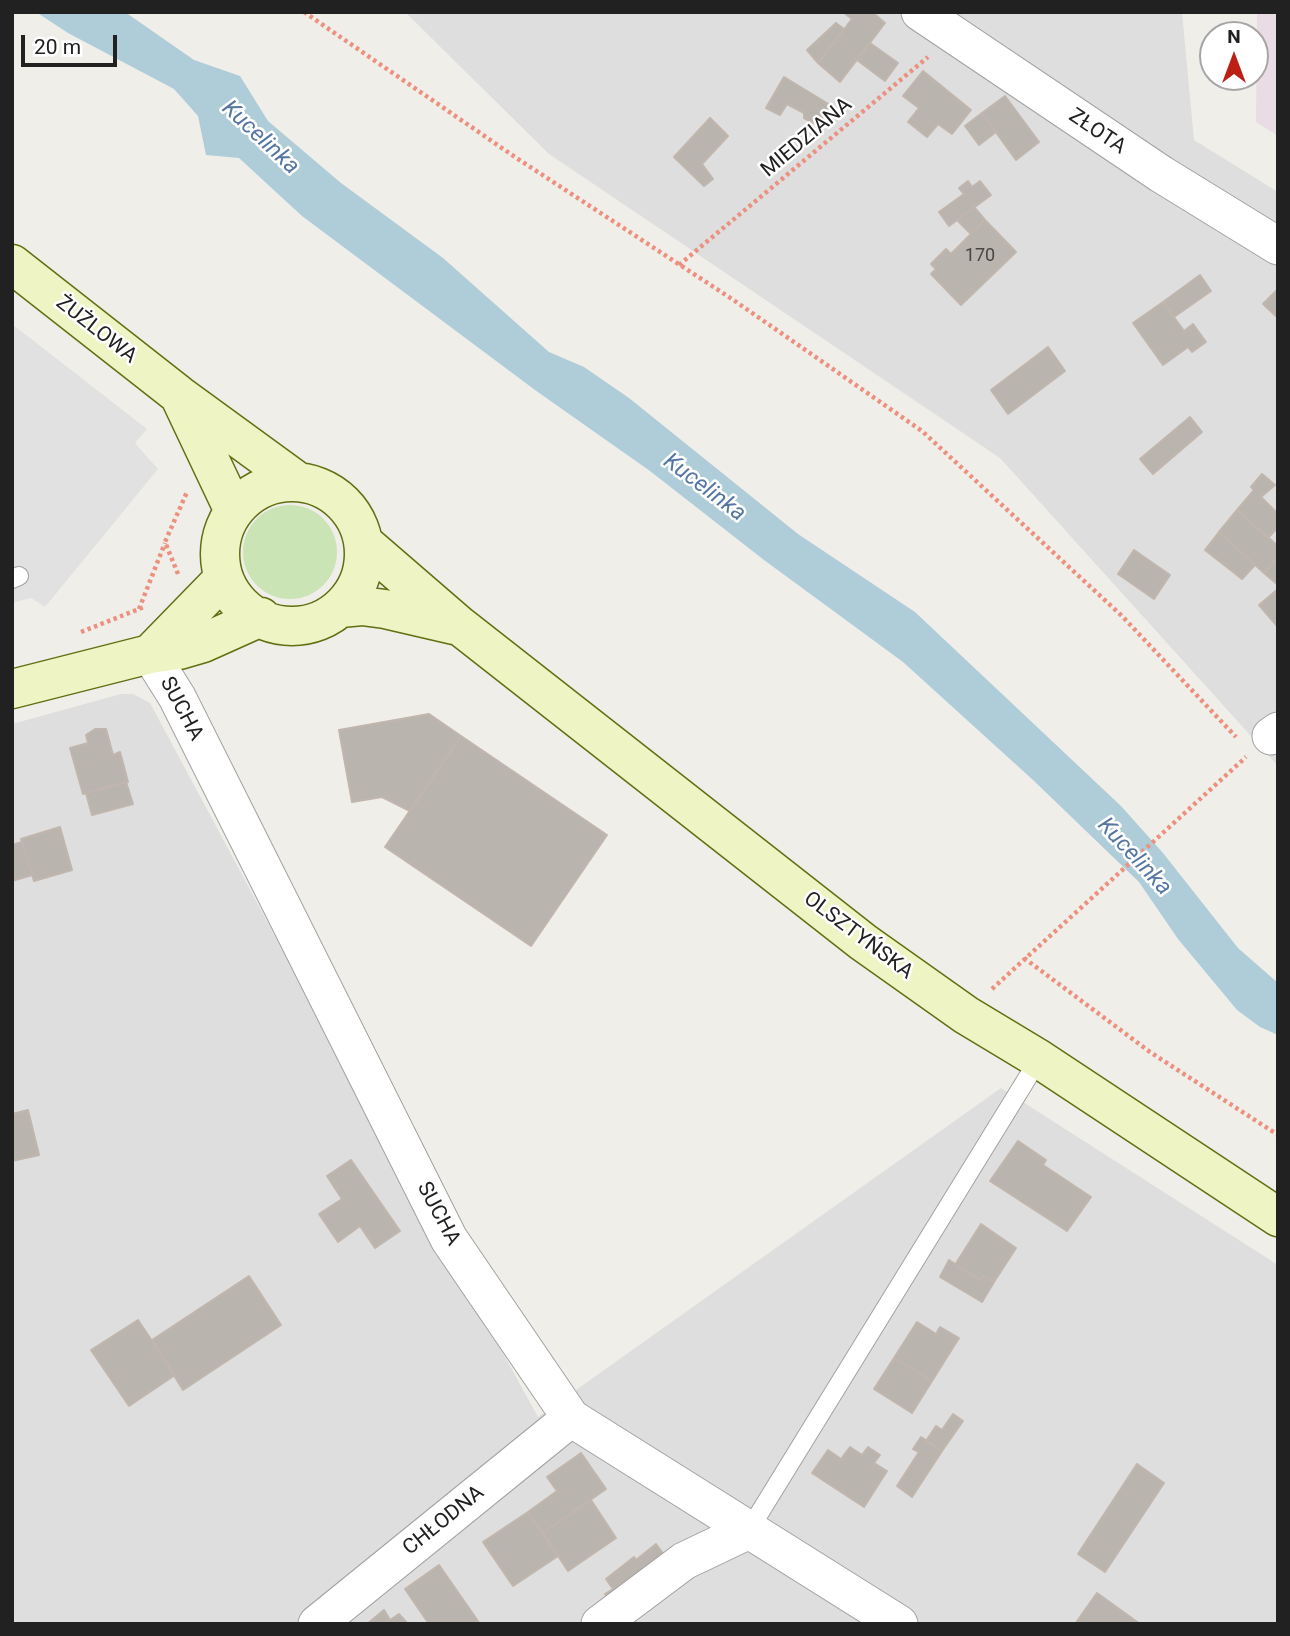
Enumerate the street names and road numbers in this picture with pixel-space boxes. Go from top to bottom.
street label: MIEDZIANA [757,93,857,183]
street label: ZŁOTA [1064,104,1130,160]
street label: ŻUŻLOWA [51,291,141,369]
street label: SUCHA [154,673,208,745]
street label: OLSZTYŃSKA [798,887,918,985]
street label: SUCHA [411,1178,465,1250]
street label: CHŁODNA [398,1481,490,1561]

